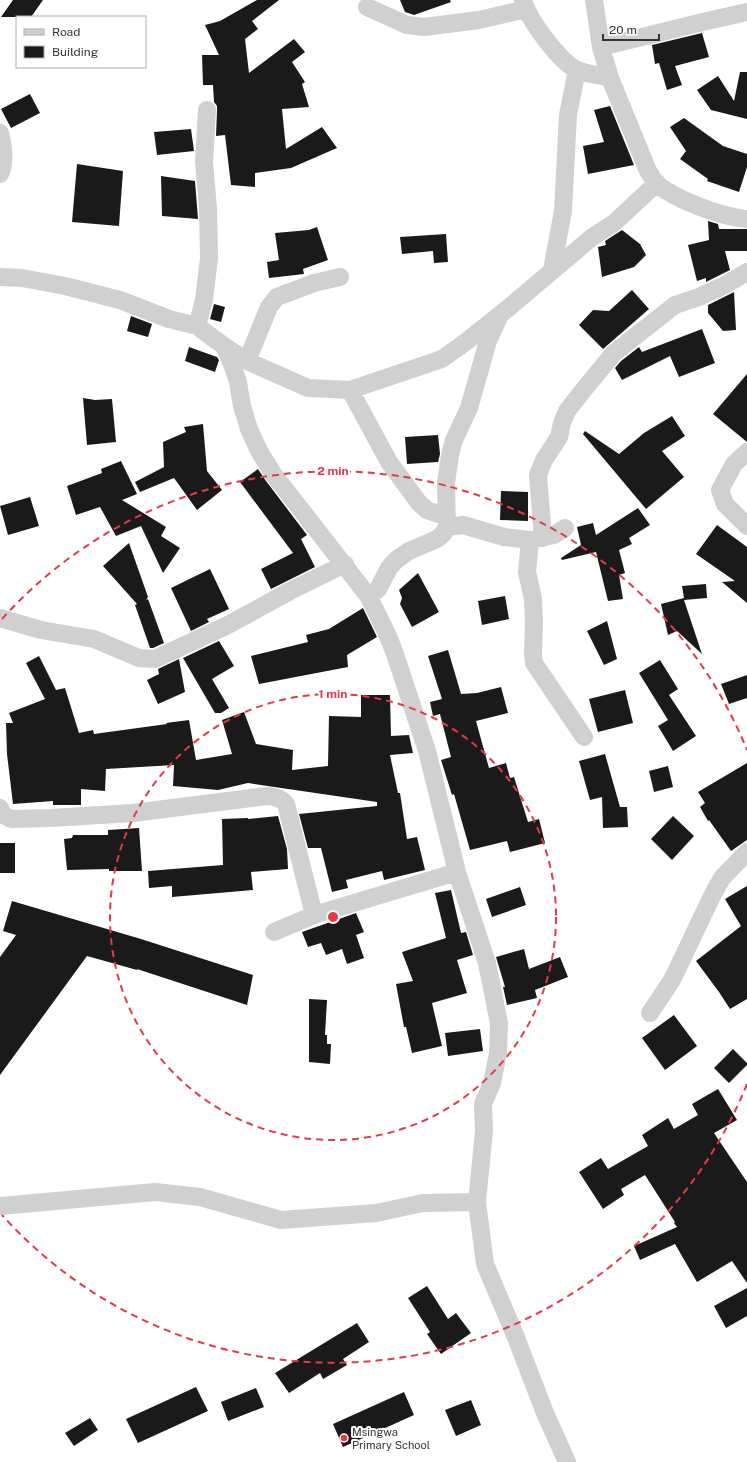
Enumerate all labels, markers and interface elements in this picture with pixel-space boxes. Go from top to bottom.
legend [16,16,146,68]
scale bar [603,16,659,42]
text: 20 m [609,23,637,37]
text: Road [52,25,80,39]
text: Building [52,45,98,59]
text: 2 min [317,464,349,478]
text: 1 min [319,687,347,701]
centre of rings [326,910,340,924]
place label: Msingwa Primary School [352,1426,430,1451]
marker: Msingwa Primary School [339,1433,349,1443]

